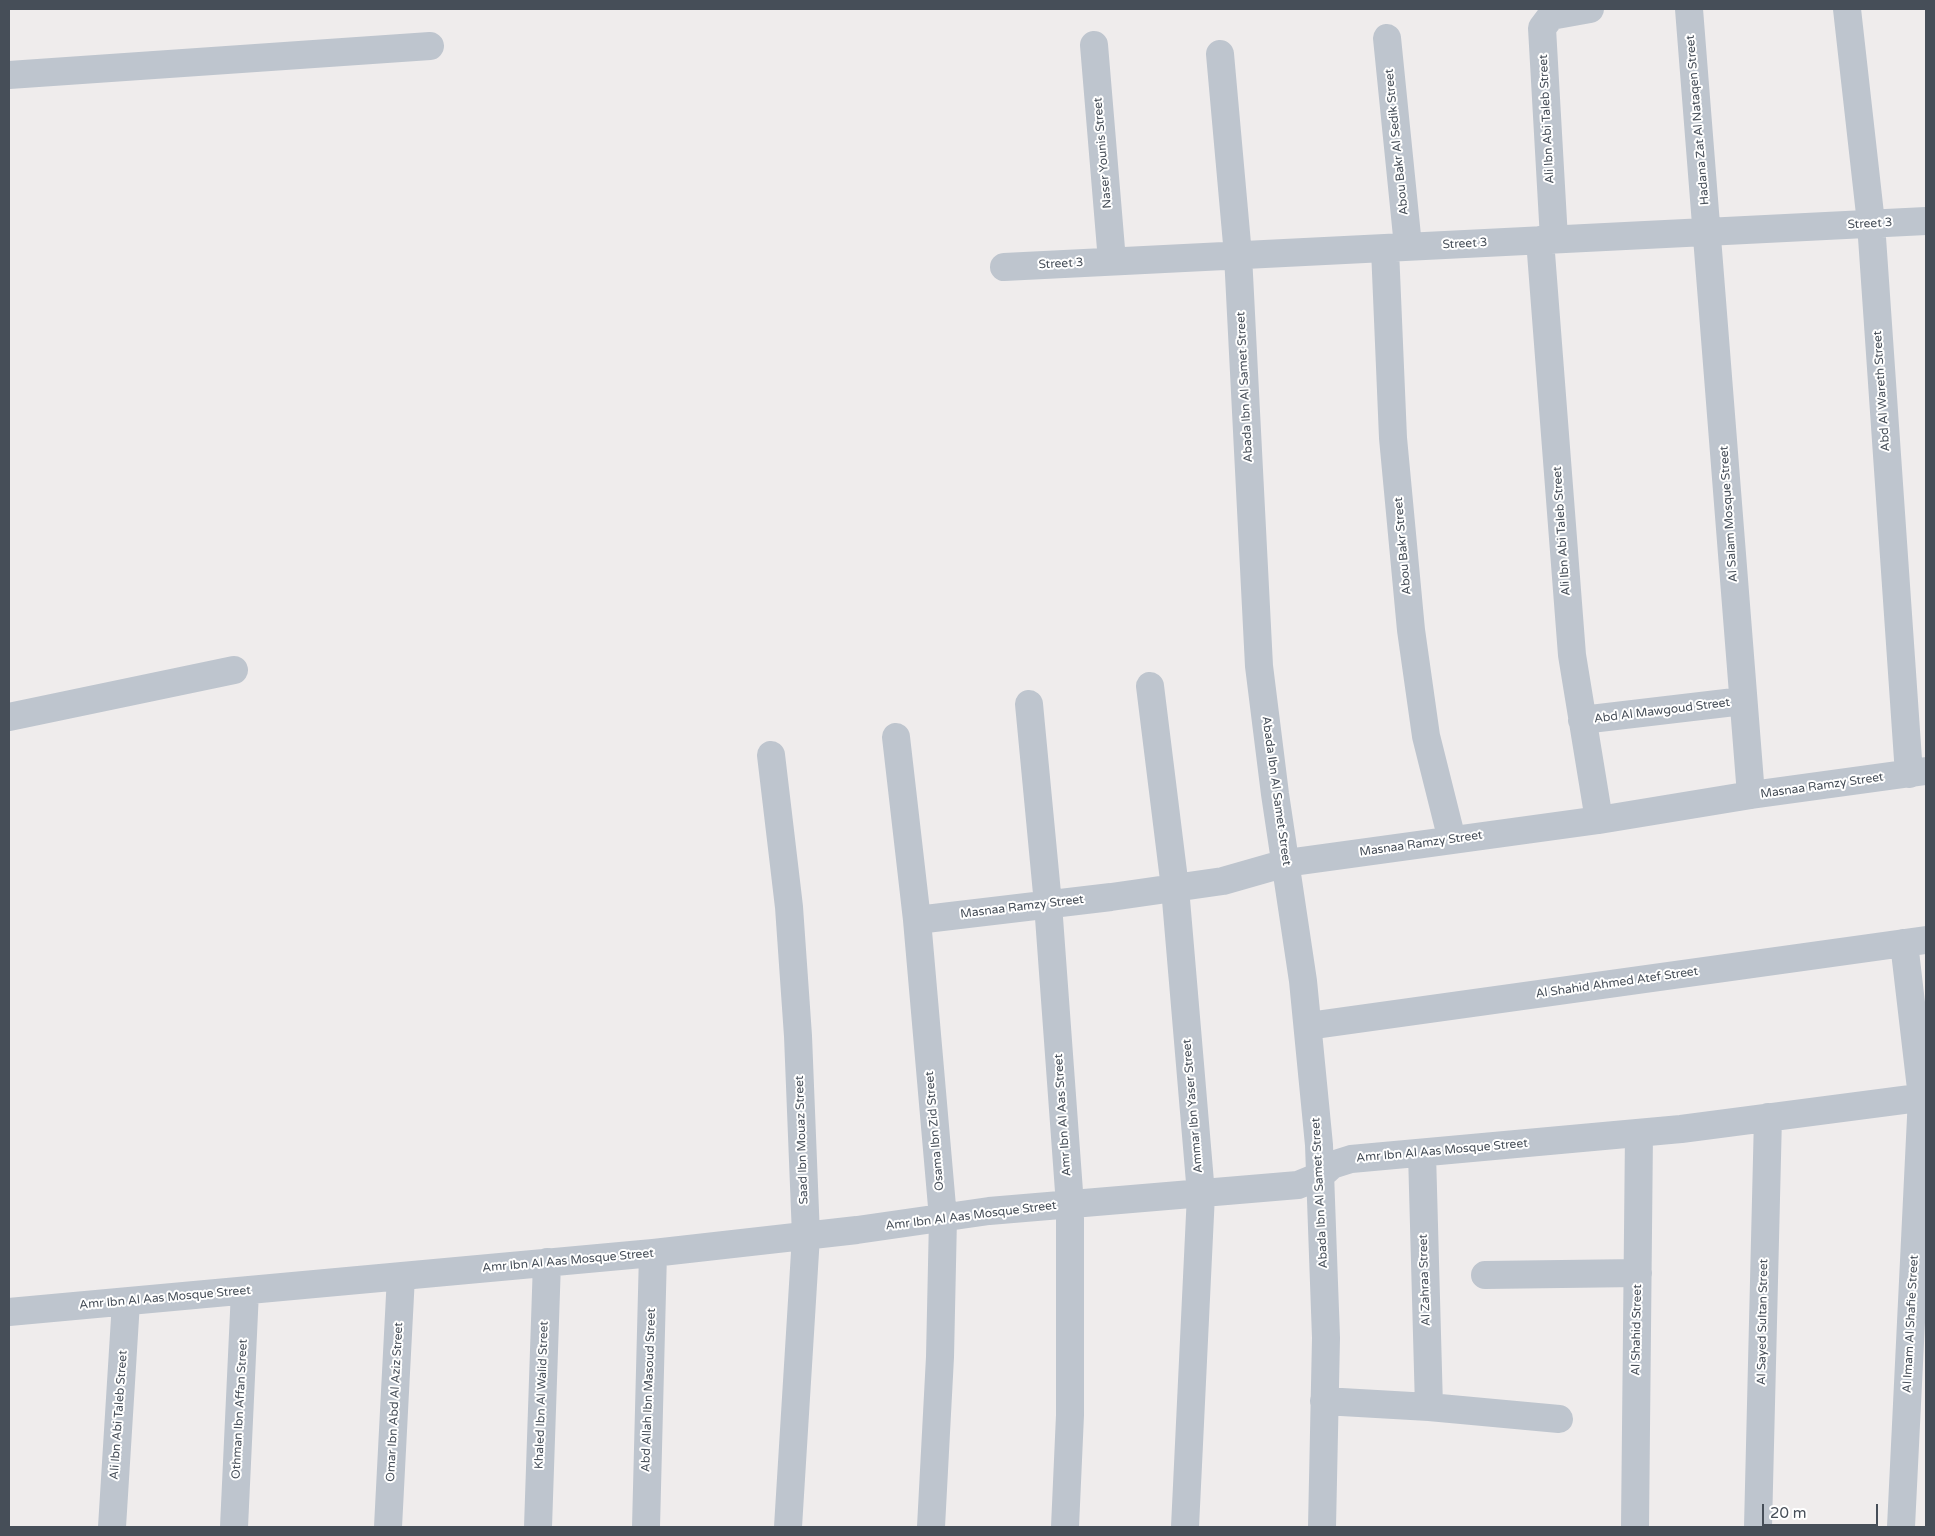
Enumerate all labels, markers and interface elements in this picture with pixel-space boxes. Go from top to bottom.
street label: Hadana Zat Al Nataqen Street [1683,34,1713,206]
street label: Ali Ibn Abi Taleb Street [1536,54,1558,184]
street label: Abou Bakr Al Sedik Street [1382,68,1412,216]
street label: Naser Younis Street [1091,97,1115,209]
street label: Street 3 [1847,216,1893,232]
street label: Street 3 [1442,236,1488,252]
street label: Street 3 [1038,256,1084,272]
street label: Abada Ibn Al Samet Street [1234,311,1256,463]
street label: Abd Al Wareth Street [1871,330,1893,452]
street label: Al Salam Mosque Street [1717,445,1741,583]
street label: Ali Ibn Abi Taleb Street [1550,466,1574,596]
street label: Abou Bakr Street [1392,497,1414,595]
street label: Abd Al Mawgoud Street [1593,696,1731,726]
street label: Abada Ibn Al Samet Street [1258,715,1294,867]
street label: Masnaa Ramzy Street [1760,770,1884,802]
street label: Masnaa Ramzy Street [1359,828,1483,860]
street label: Masnaa Ramzy Street [960,892,1084,922]
street label: Al Shahid Ahmed Atef Street [1535,964,1699,1002]
street label: Ammar Ibn Yaser Street [1180,1038,1206,1174]
street label: Amr Ibn Al Aas Street [1052,1053,1074,1177]
street label: Osama Ibn Zid Street [923,1071,947,1191]
street label: Saad Ibn Mouaz Street [793,1075,811,1205]
street label: Abada Ibn Al Samet Street [1309,1117,1331,1269]
street label: Amr Ibn Al Aas Mosque Street [1356,1136,1528,1166]
street label: Amr Ibn Al Aas Mosque Street [885,1198,1057,1234]
street label: Al Zahraa Street [1416,1234,1434,1326]
street label: Amr Ibn Al Aas Mosque Street [482,1246,654,1276]
street label: Al Imam Al Shafie Street [1900,1255,1922,1393]
street label: Al Sayed Sultan Street [1755,1259,1771,1385]
street label: Amr Ibn Al Aas Mosque Street [79,1283,251,1313]
street label: Al Shahid Street [1629,1284,1645,1376]
street label: Abd Allah Ibn Masoud Street [639,1308,659,1472]
street label: Khaled Ibn Al Walid Street [532,1321,552,1469]
street label: Omar Ibn Abd Al Aziz Street [384,1322,406,1482]
street label: Othman Ibn Affan Street [229,1339,251,1479]
street label: Ali Ibn Abi Taleb Street [107,1350,131,1480]
scale bar [1765,1494,1881,1526]
text: 20 m [1770,1504,1807,1522]

